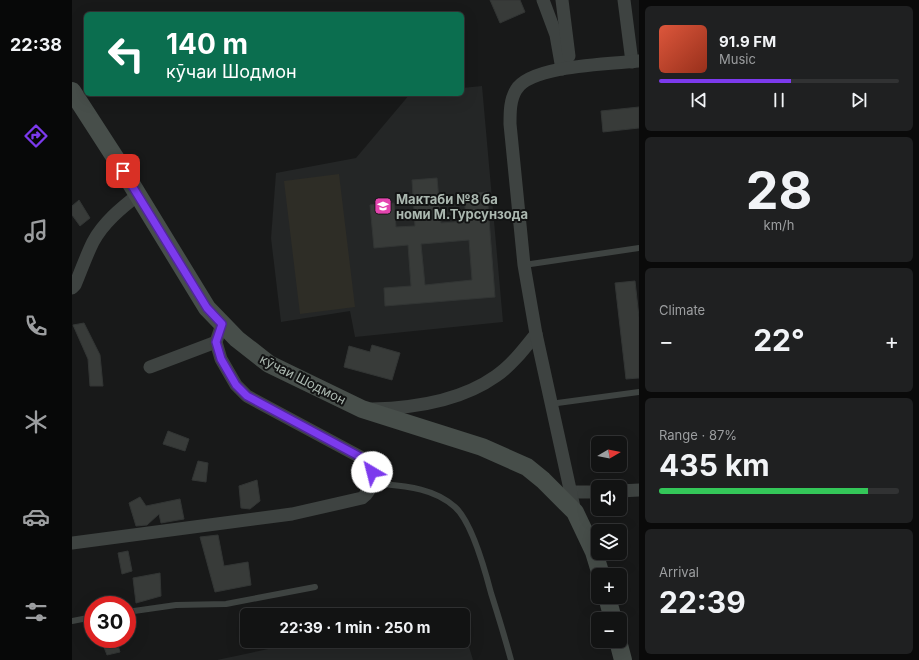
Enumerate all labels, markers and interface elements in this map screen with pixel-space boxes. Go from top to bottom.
text: 140 m [166,27,248,61]
icon: left [100,28,152,80]
text: 91.9 FM [719,32,776,51]
text: 22:38 [10,34,62,55]
text: Music [719,51,756,67]
text: кӯчаи Шодмон [166,61,297,82]
icon: previous [688,89,710,111]
icon: pause [768,89,790,111]
icon: next [848,89,870,111]
icon: directions [22,122,50,150]
pin [106,154,140,188]
text: 28 [746,159,812,222]
icon: arrive [112,160,134,182]
place label: Мактаби №8 ба номи М.Турсунзода [396,191,528,222]
school or university icon: Мактаби №8 ба номи М.Турсунзода [373,196,393,216]
icon: music [22,217,50,245]
text: km/h [764,217,794,233]
text: Climate [659,302,705,318]
icon: phone [22,312,50,340]
text: 22° [753,322,805,358]
text: − [659,328,674,354]
text: + [884,328,899,354]
street label: кӯчаи Шодмон [257,350,349,408]
icon: climate [22,408,50,436]
text: Range · 87% [659,427,737,443]
north arrow [591,436,627,472]
map controls [591,436,627,648]
text: 435 km [659,447,770,483]
position arrow [351,451,393,493]
button: sound [591,480,627,516]
icon: car [22,503,50,531]
button: layers [591,524,627,560]
text: Arrival [659,564,699,580]
button: + [591,568,627,604]
text: 22:39 [659,584,746,620]
speed limit sign: 30 [84,596,136,648]
icon: filters [22,598,50,626]
button: − [591,612,627,648]
text: 22:39 · 1 min · 250 m [279,618,431,637]

